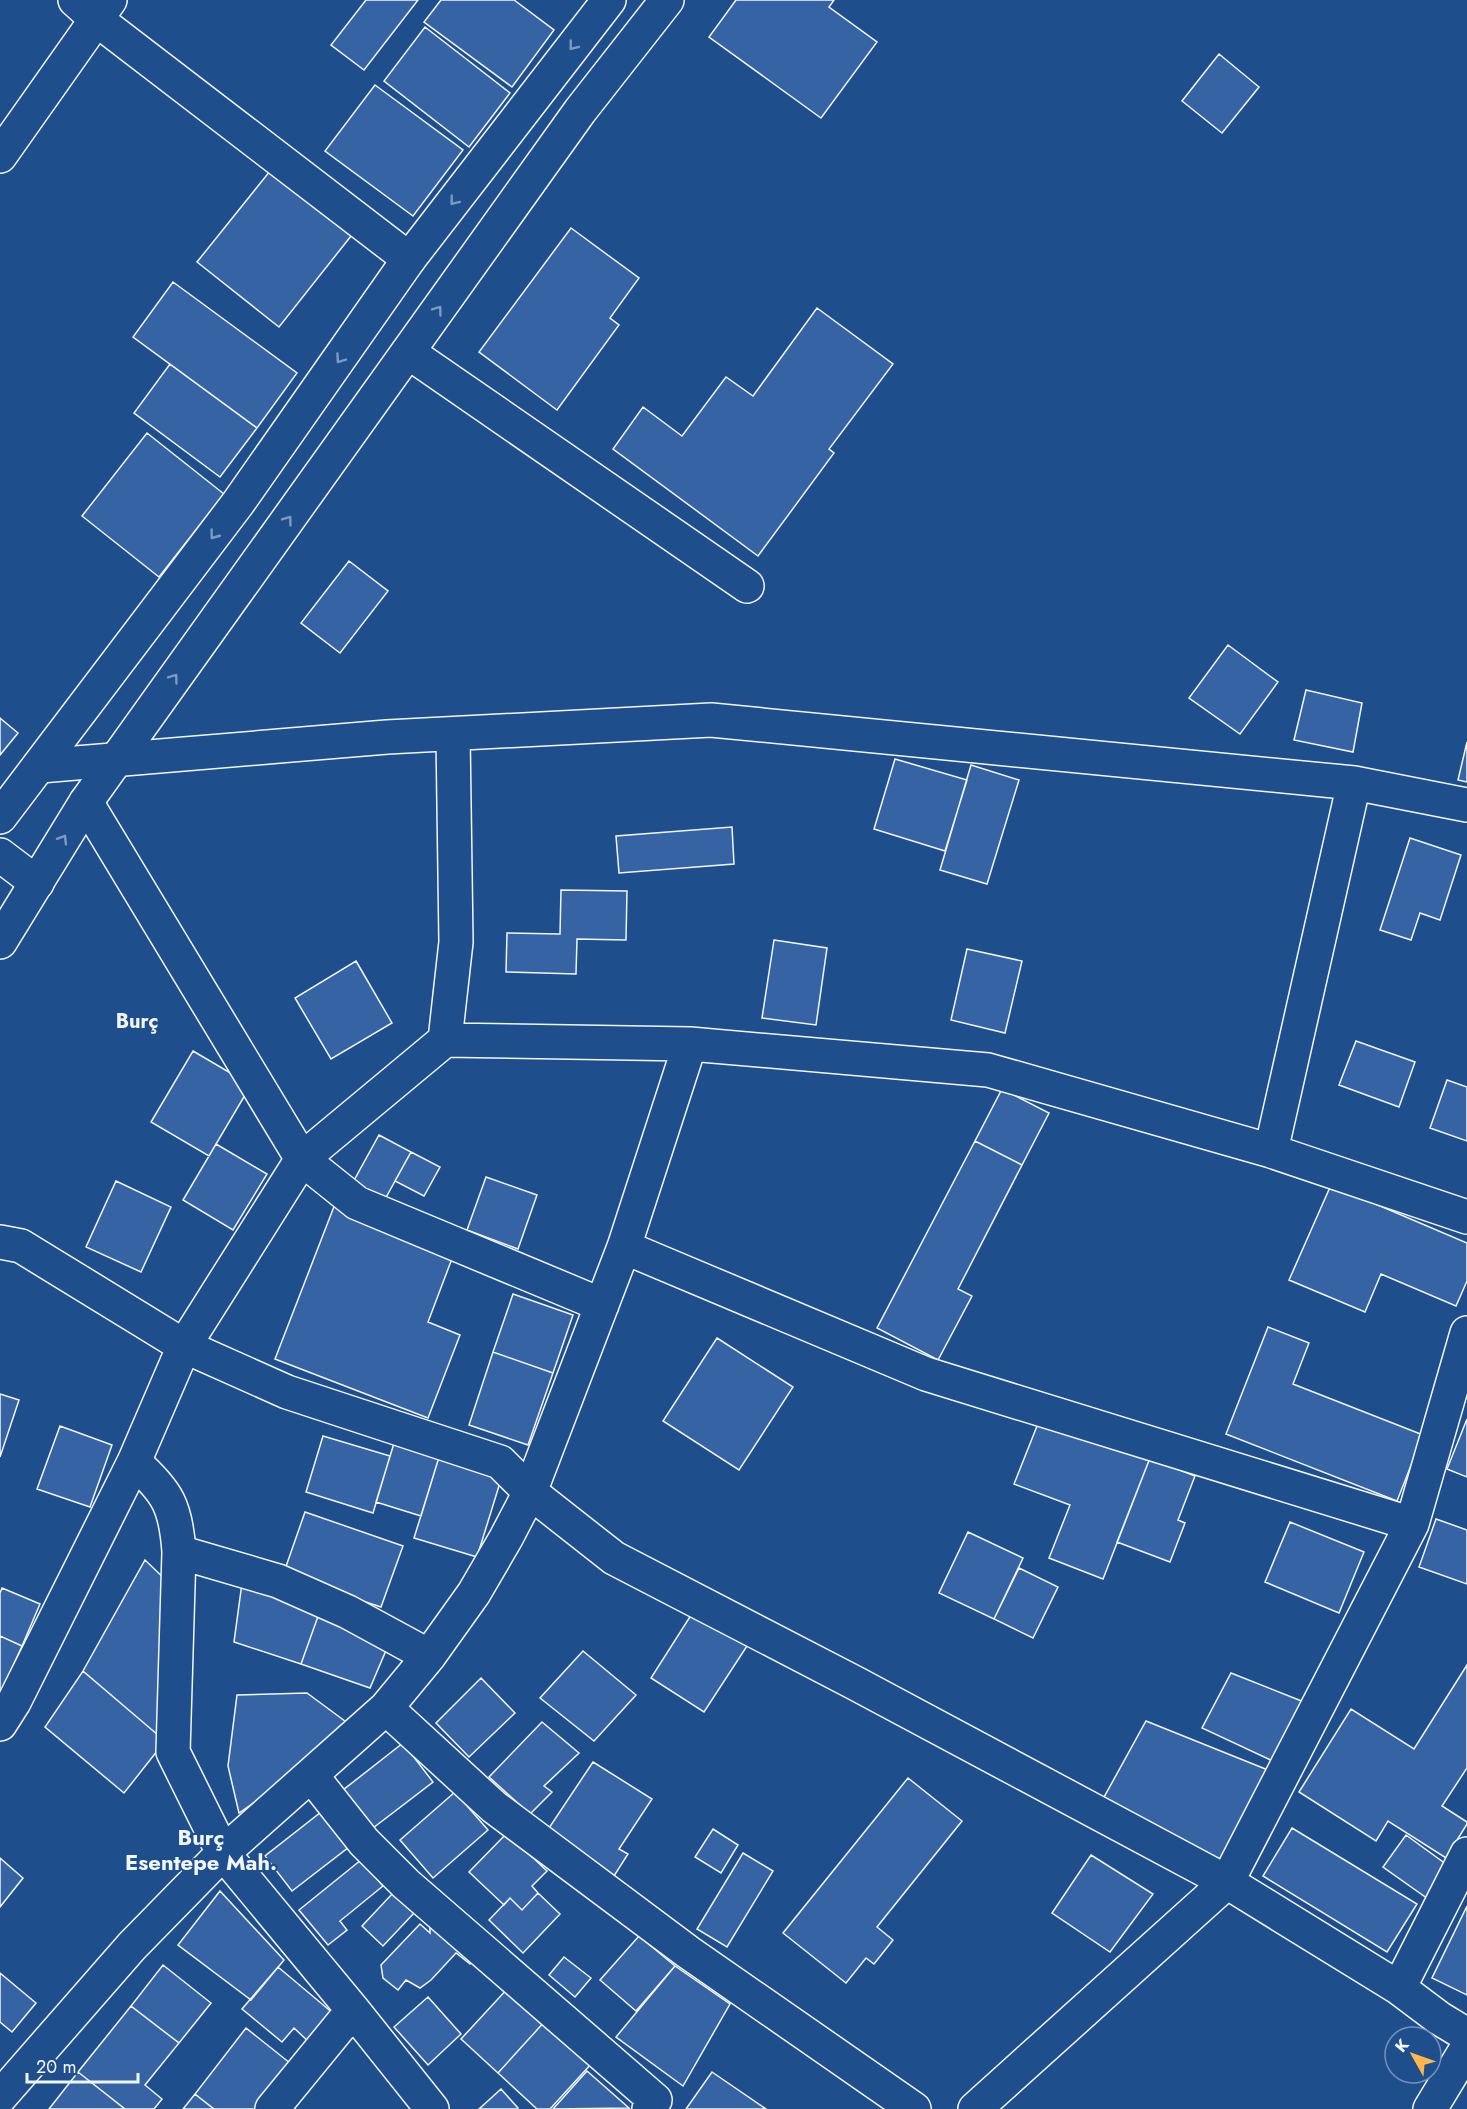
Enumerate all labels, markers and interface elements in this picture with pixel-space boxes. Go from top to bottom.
one-way arrow [570,40,581,51]
one-way arrow [451,194,462,205]
one-way arrow [431,306,442,317]
one-way arrow [336,352,347,363]
one-way arrow [280,515,291,526]
one-way arrow [211,528,222,539]
one-way arrow [167,674,178,685]
one-way arrow [56,835,68,845]
district label: Burç [116,1007,158,1036]
district label: Burç Esentepe Mah. [125,1821,277,1878]
north arrow [1383,2025,1443,2085]
text: K [1389,2033,1415,2057]
scale bar [27,2046,138,2084]
text: 20 m [36,2054,76,2080]

